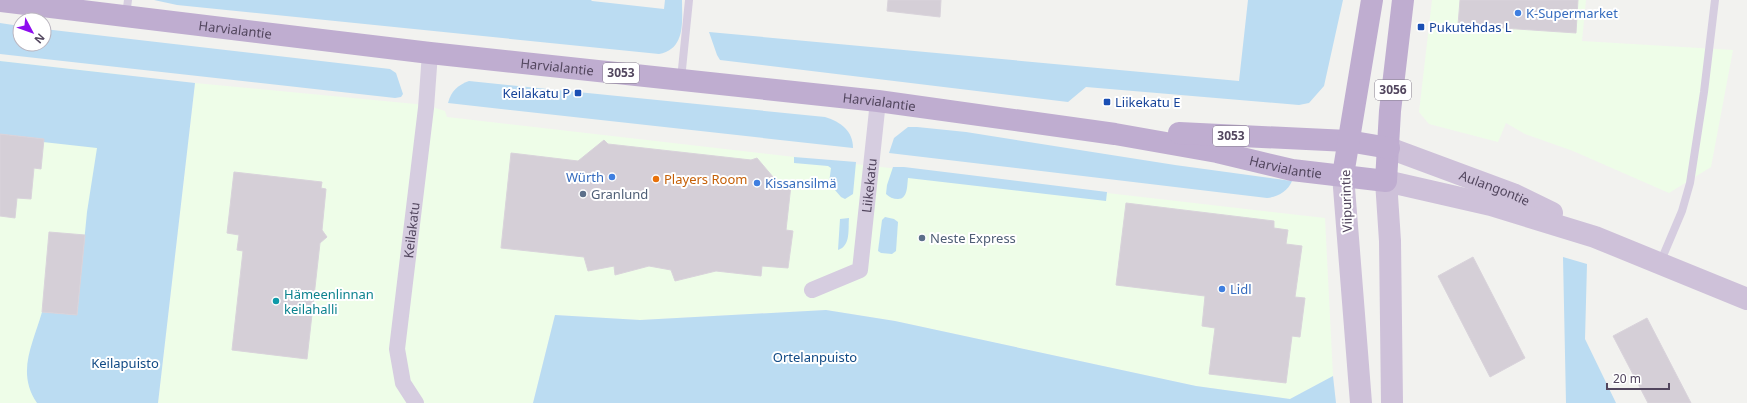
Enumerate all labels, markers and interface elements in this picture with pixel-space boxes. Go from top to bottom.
place label: K-Supermarket [1526,4,1618,22]
marker: K-Supermarket [1513,8,1523,18]
north arrow [12,12,52,52]
street label: Harvialantie [198,16,273,43]
place label: Pukutehdas L [1429,18,1512,36]
marker: Pukutehdas L [1416,22,1426,32]
text: N [31,31,49,47]
street label: Harvialantie [520,54,595,79]
road number: 3053 [603,63,639,83]
road number: 3056 [1375,80,1411,100]
place label: Keilakatu P [502,84,570,102]
marker: Keilakatu P [573,88,583,98]
street label: Harvialantie [842,88,917,115]
place label: Liikekatu E [1115,93,1180,111]
marker: Liikekatu E [1102,97,1112,107]
road number: 3053 [1213,126,1249,146]
street label: Harvialantie [1248,151,1323,182]
street label: Liikekatu [857,157,881,214]
street label: Aulangontie [1457,166,1533,210]
place label: Würth [566,168,604,186]
street label: Viipurintie [1336,169,1356,233]
place label: Players Room [664,170,747,188]
marker: Würth [607,172,617,182]
marker: Players Room [651,174,661,184]
place label: Kissansilmä [765,174,837,192]
marker: Kissansilmä [752,178,762,188]
place label: Granlund [591,185,648,203]
marker: Granlund [578,189,588,199]
street label: Keilakatu [399,201,424,259]
place label: Neste Express [930,229,1016,247]
marker: Neste Express [917,233,927,243]
place label: Lidl [1230,280,1252,298]
marker: Lidl [1217,284,1227,294]
place label: Hämeenlinnan keilahalli [284,285,374,318]
marker: Hämeenlinnan keilahalli [271,296,281,306]
park label: Ortelanpuisto [773,348,857,366]
park label: Keilapuisto [91,354,159,372]
scale bar [1607,365,1669,391]
text: 20 m [1613,370,1641,387]

